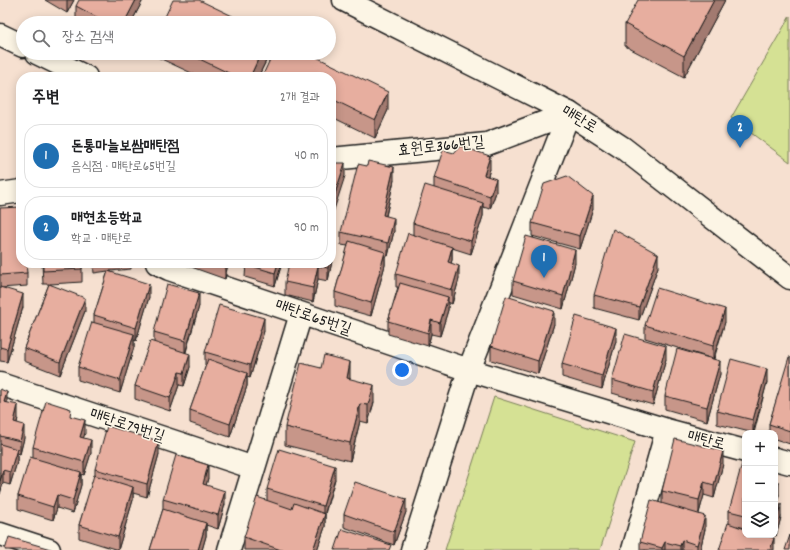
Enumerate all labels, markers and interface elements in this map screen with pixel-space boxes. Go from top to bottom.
search box [16,16,336,60]
icon: search [30,27,52,49]
text: 장소 검색 [62,27,114,49]
text: 주변 [32,87,59,111]
text: 2개 결과 [280,89,320,108]
street label: 매탄로 [557,100,601,140]
pin: 2 [727,115,753,148]
street label: 효원로366번길 [396,131,486,163]
text: 돈통마늘보쌈매탄점 [71,136,180,158]
text: 1 [45,147,47,166]
text: 40 m [295,147,319,166]
text: 음식점 · 매탄로65번길 [71,158,176,177]
text: 매현초등학교 [71,208,143,230]
text: 2 [43,219,49,238]
text: 90 m [294,219,319,238]
text: 학교 · 매탄로 [71,230,132,249]
pin: 1 [531,245,557,278]
street label: 매탄로65번길 [272,294,355,342]
your location [392,360,412,380]
street label: 매탄로79번길 [86,403,168,449]
street label: 매탄로 [684,425,728,457]
map controls [742,430,778,538]
button: + [742,430,778,466]
button: − [742,466,778,502]
button: layers [742,502,778,538]

